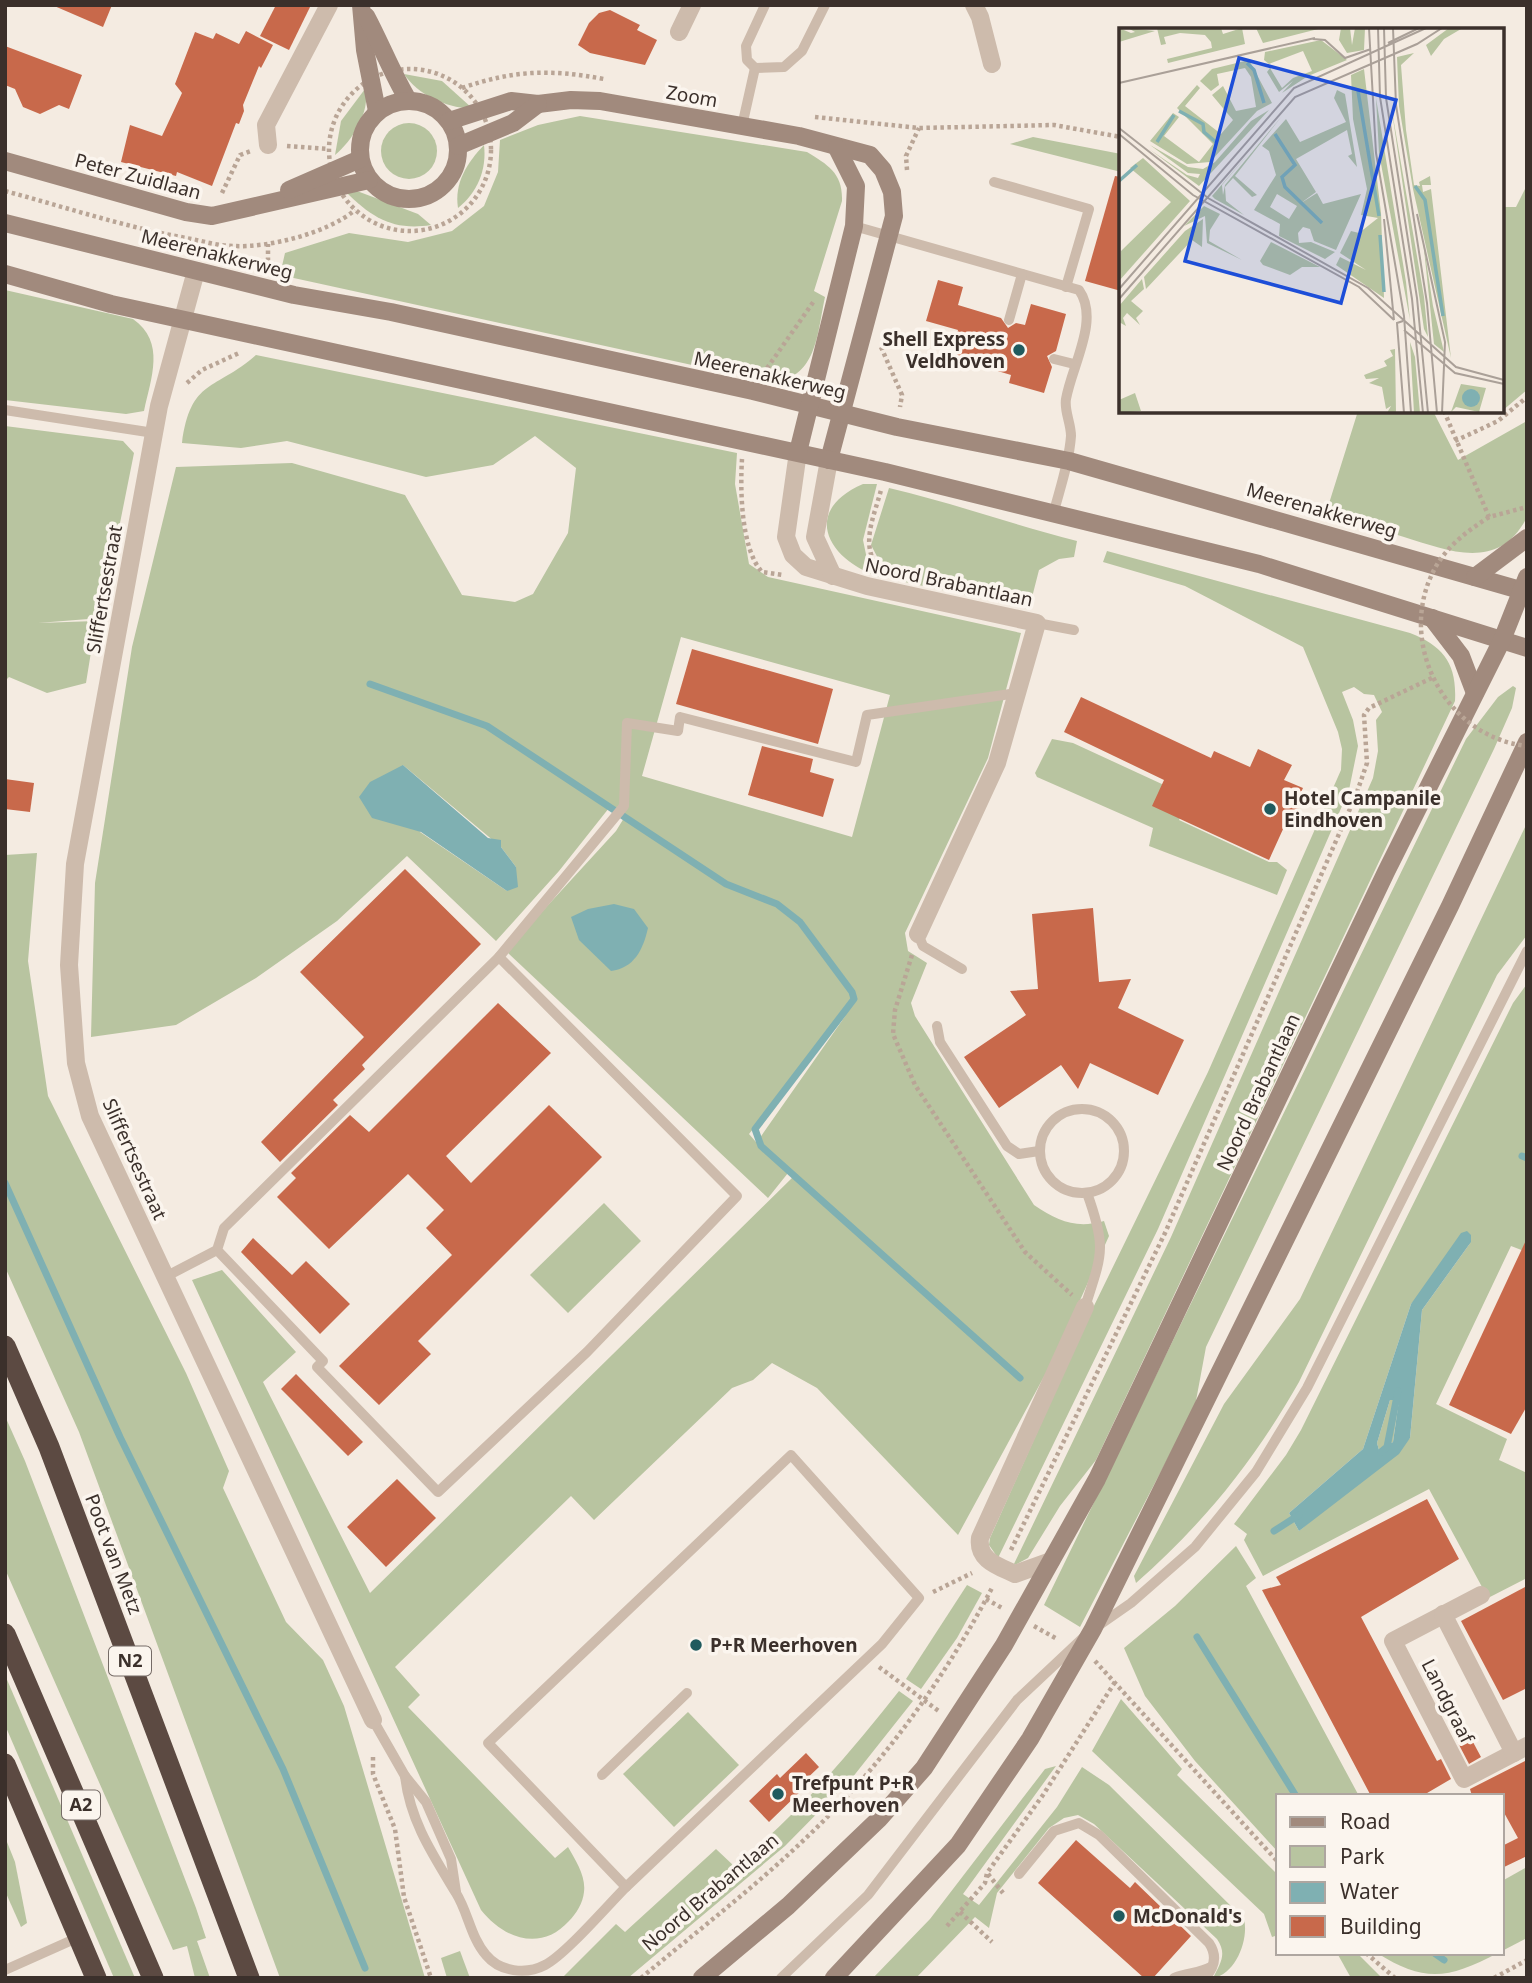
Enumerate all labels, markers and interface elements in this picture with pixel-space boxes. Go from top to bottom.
inset map [1119,28,1504,413]
street label: Zoom [664,79,720,113]
street label: Peter Zuidlaan [72,147,204,205]
street label: Meerenakkerweg [138,223,296,285]
place label: Shell Express Veldhoven [882,326,1005,374]
marker: Shell Express Veldhoven [1011,342,1027,358]
street label: Meerenakkerweg [691,345,849,405]
street label: Meerenakkerweg [1244,476,1400,544]
street label: Sliffertsestraat [80,523,128,655]
street label: Noord Brabantlaan [863,552,1035,612]
place label: Hotel Campanile Eindhoven [1284,785,1441,833]
marker: Hotel Campanile Eindhoven [1262,801,1278,817]
street label: Noord Brabantlaan [1210,1009,1306,1175]
street label: Sliffertsestraat [97,1094,173,1224]
street label: Poot van Metz [79,1490,149,1618]
place label: P+R Meerhoven [710,1632,858,1658]
marker: P+R Meerhoven [688,1637,704,1653]
road number: N2 [109,1646,151,1676]
street label: Landgraaf [1416,1655,1481,1749]
place label: Trefpunt P+R Meerhoven [792,1770,914,1818]
marker: Trefpunt P+R Meerhoven [770,1786,786,1802]
road number: A2 [62,1790,100,1819]
legend [1276,1794,1504,1955]
text: Road [1340,1807,1390,1835]
street label: Noord Brabantlaan [636,1827,784,1957]
text: Park [1340,1842,1385,1870]
text: Water [1340,1877,1399,1905]
place label: McDonald's [1133,1903,1242,1929]
marker: McDonald's [1111,1908,1127,1924]
text: Building [1340,1912,1422,1940]

